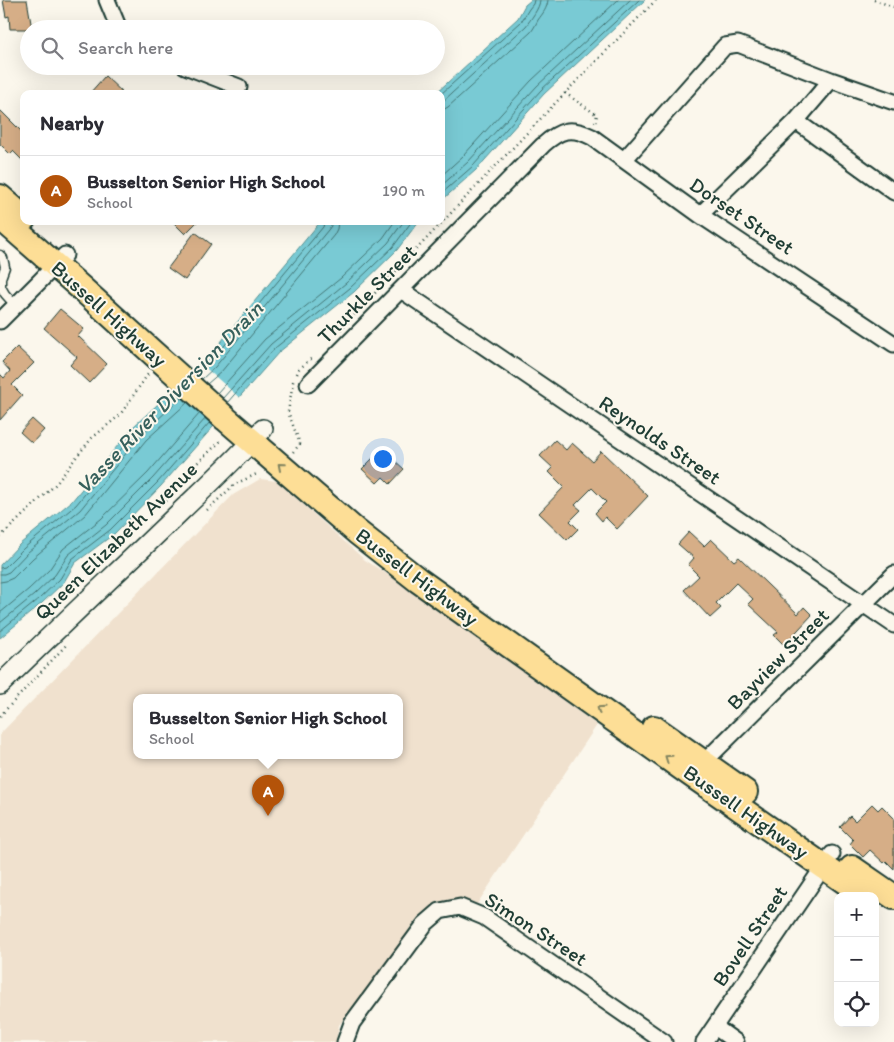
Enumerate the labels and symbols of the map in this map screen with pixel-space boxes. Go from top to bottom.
street label: Dorset Street [685,172,799,260]
street label: Thurkle Street [312,239,422,348]
street label: Bussell Highway [46,255,172,372]
water label: Vasse River Diversion Drain [70,295,269,499]
street label: Reynolds Street [595,390,726,490]
your location [370,446,396,472]
street label: Queen Elizabeth Avenue [29,456,202,625]
one-way arrow [277,462,286,471]
street label: Bussell Highway [351,522,484,631]
street label: Bayview Street [721,602,834,715]
one-way arrow [597,707,606,715]
one-way arrow [664,755,674,764]
street label: Bussell Highway [679,759,814,864]
pin: A [252,775,284,816]
street label: Bovell Street [707,881,792,991]
street label: Simon Street [480,886,592,971]

